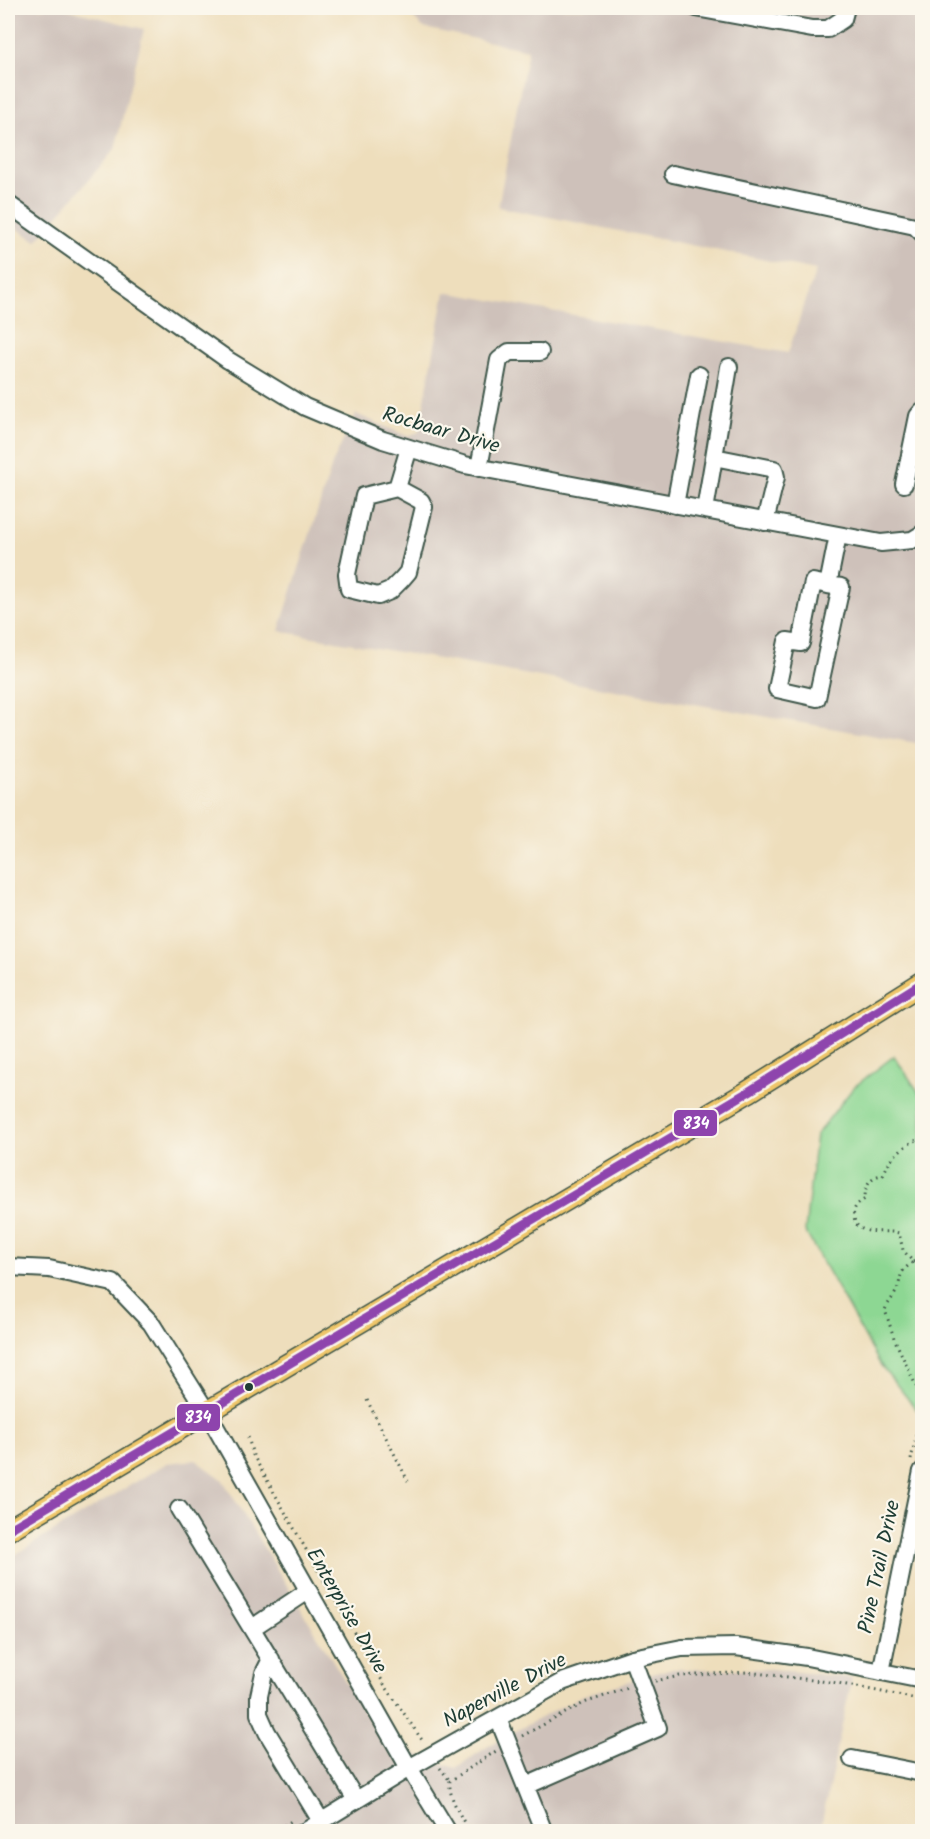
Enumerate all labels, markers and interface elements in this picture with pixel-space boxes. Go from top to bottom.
street label: Rocbaar Drive [378,398,504,464]
line badge: 834 [673,1109,718,1137]
text: 834 [683,1112,710,1137]
unlabelled marker [243,1381,255,1393]
line badge: 834 [176,1403,221,1432]
text: 834 [185,1406,212,1431]
street label: Pine Trail Drive [850,1497,910,1637]
street label: Enterprise Drive [297,1542,396,1681]
street label: Naperville Drive [437,1644,573,1738]

